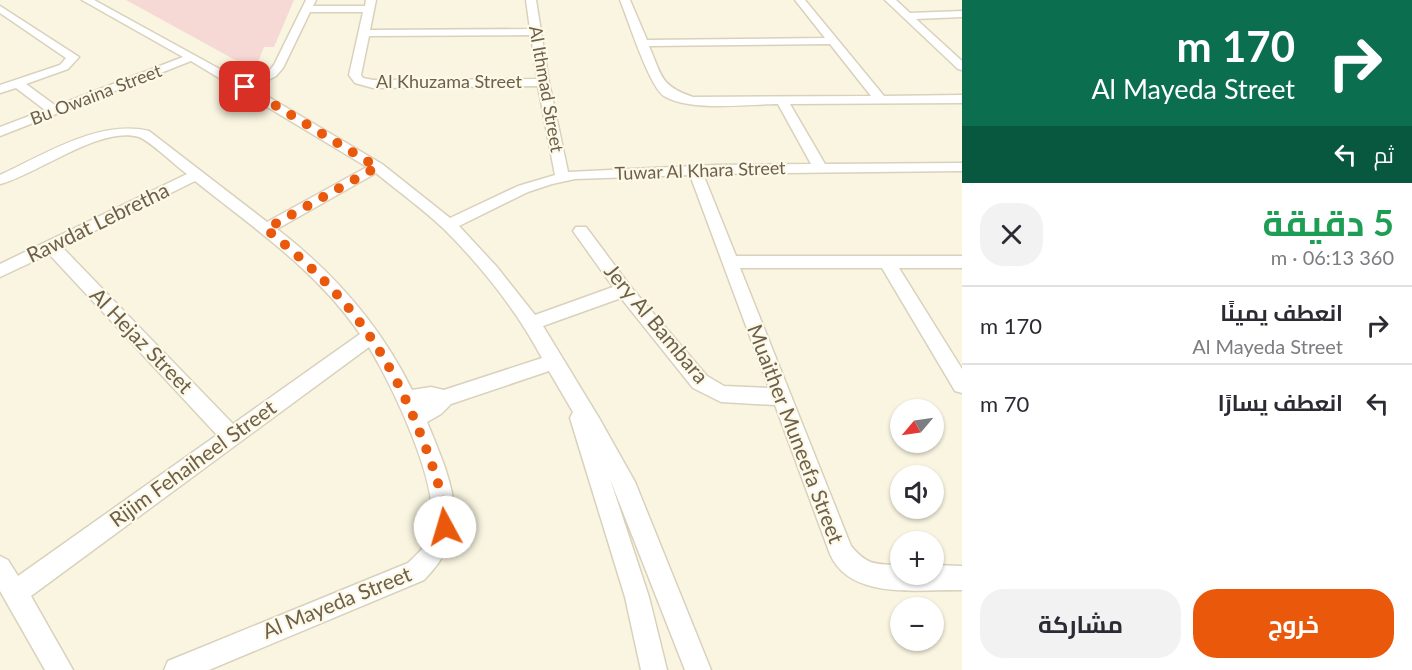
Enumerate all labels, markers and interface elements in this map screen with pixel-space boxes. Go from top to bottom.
text: 170 m [1177,21,1295,71]
street label: Al Ithmad Street [525,24,569,154]
icon: right [1316,24,1394,102]
street label: Bu Owaina Street [27,59,165,129]
pin [219,61,270,112]
icon: arrive [228,70,261,103]
street label: Al Khuzama Street [376,70,522,92]
text: Al Mayeda Street [1091,72,1295,105]
icon: left [1329,138,1362,171]
text: ثم [1374,141,1394,168]
street label: Tuwar Al Khara Street [614,156,786,184]
street label: Rawdat Lebretha [22,176,173,267]
text: 5 دقيقة [1263,200,1394,244]
button: close [980,203,1043,266]
text: 360 m · 06:13 [1271,245,1394,269]
street label: Jery Al Bambara [600,258,714,388]
street label: Al Hejaz Street [86,282,199,398]
text: انعطف يمينًا [1220,299,1343,326]
icon: right [1361,309,1394,342]
text: 170 m [980,312,1042,339]
street label: Muaither Muneefa Street [743,320,850,547]
text: Al Mayeda Street [1192,334,1343,358]
icon: left [1361,387,1394,420]
text: انعطف يسارًا [1218,389,1343,416]
text: 70 m [980,390,1029,417]
street label: Rijim Fehaiheel Street [104,394,281,532]
north arrow [890,399,944,453]
map controls [890,399,944,651]
button: sound [890,465,944,519]
position arrow [413,495,477,559]
button: + [890,531,944,585]
street label: Al Mayeda Street [258,560,415,643]
button: مشاركة [980,589,1181,658]
button: خروج [1193,589,1394,658]
button: − [890,597,944,651]

